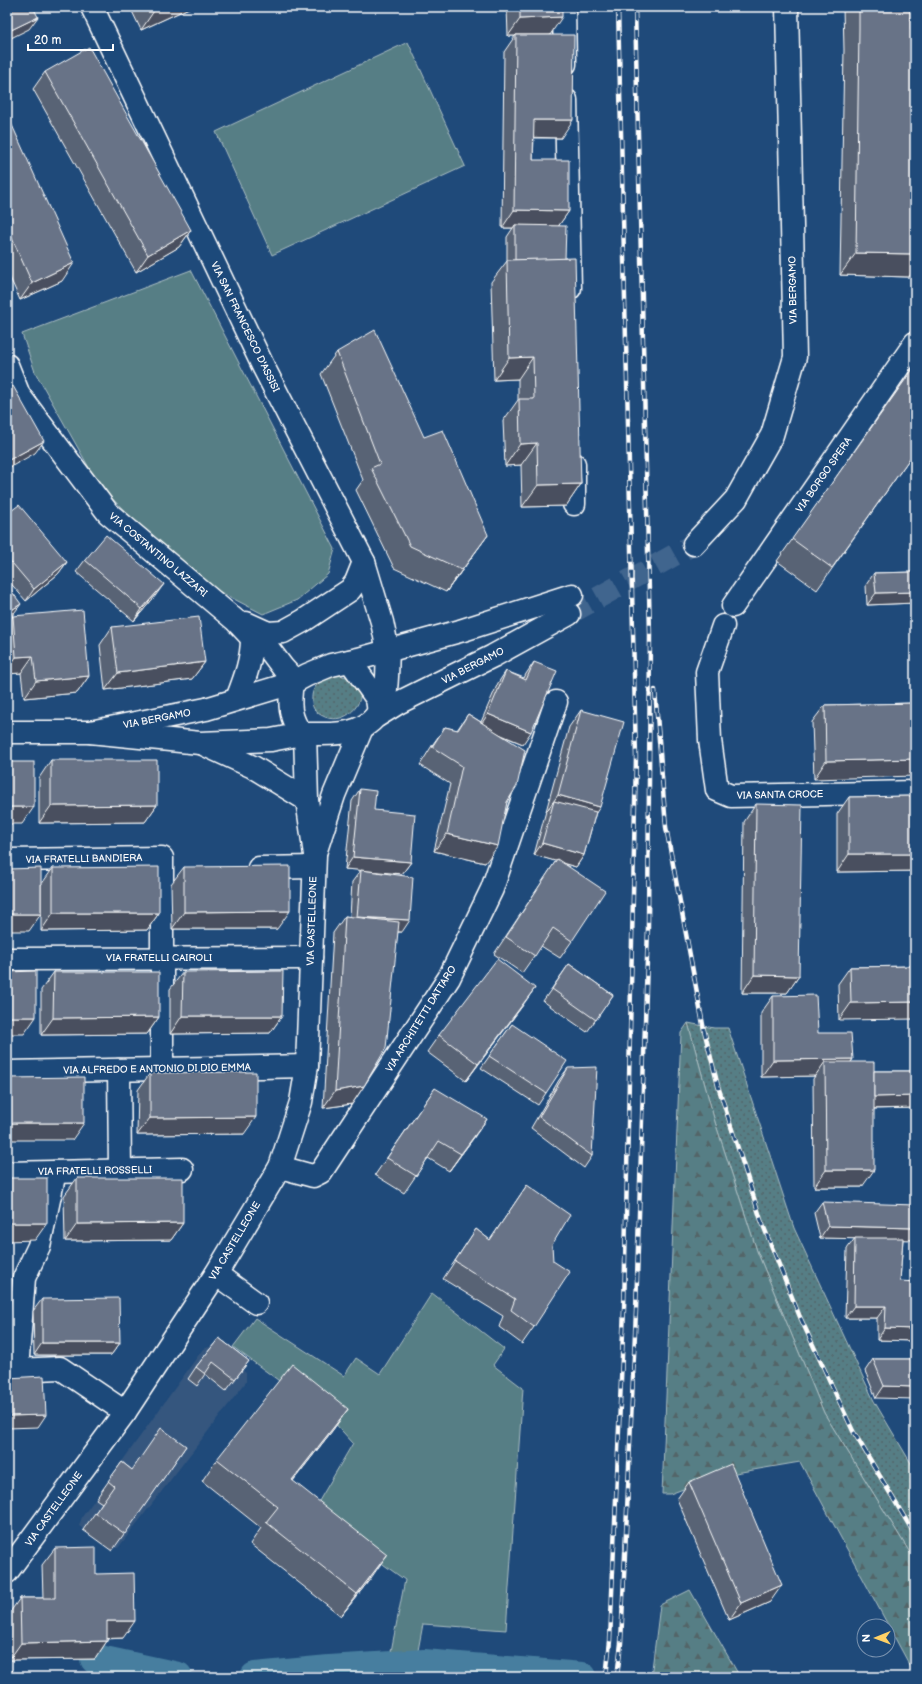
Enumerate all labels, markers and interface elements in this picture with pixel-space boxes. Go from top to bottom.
scale bar [28,26,113,52]
text: 20 m [34,33,61,48]
street label: VIA BERGAMO [786,255,800,324]
street label: VIA SAN FRANCESCO D'ASSISI [208,260,282,394]
street label: VIA BORGO SPERA [793,434,855,515]
street label: VIA COSTANTINO LAZZARI [106,510,210,600]
street label: VIA BERGAMO [440,645,507,687]
street label: VIA BERGAMO [122,707,192,731]
street label: VIA SANTA CROCE [736,788,824,802]
street label: VIA FRATELLI BANDIERA [25,852,143,866]
street label: VIA CASTELLEONE [304,876,320,966]
street label: VIA FRATELLI CAIROLI [106,952,212,964]
street label: VIA ARCHITETTI DATTARO [383,963,459,1074]
street label: VIA ALFREDO E ANTONIO DI DIO EMMA [63,1061,252,1077]
street label: VIA FRATELLI ROSSELLI [38,1164,152,1178]
street label: VIA CASTELLEONE [207,1199,263,1282]
street label: VIA CASTELLEONE [23,1469,85,1549]
north arrow [856,1618,896,1658]
text: N [860,1634,873,1642]

